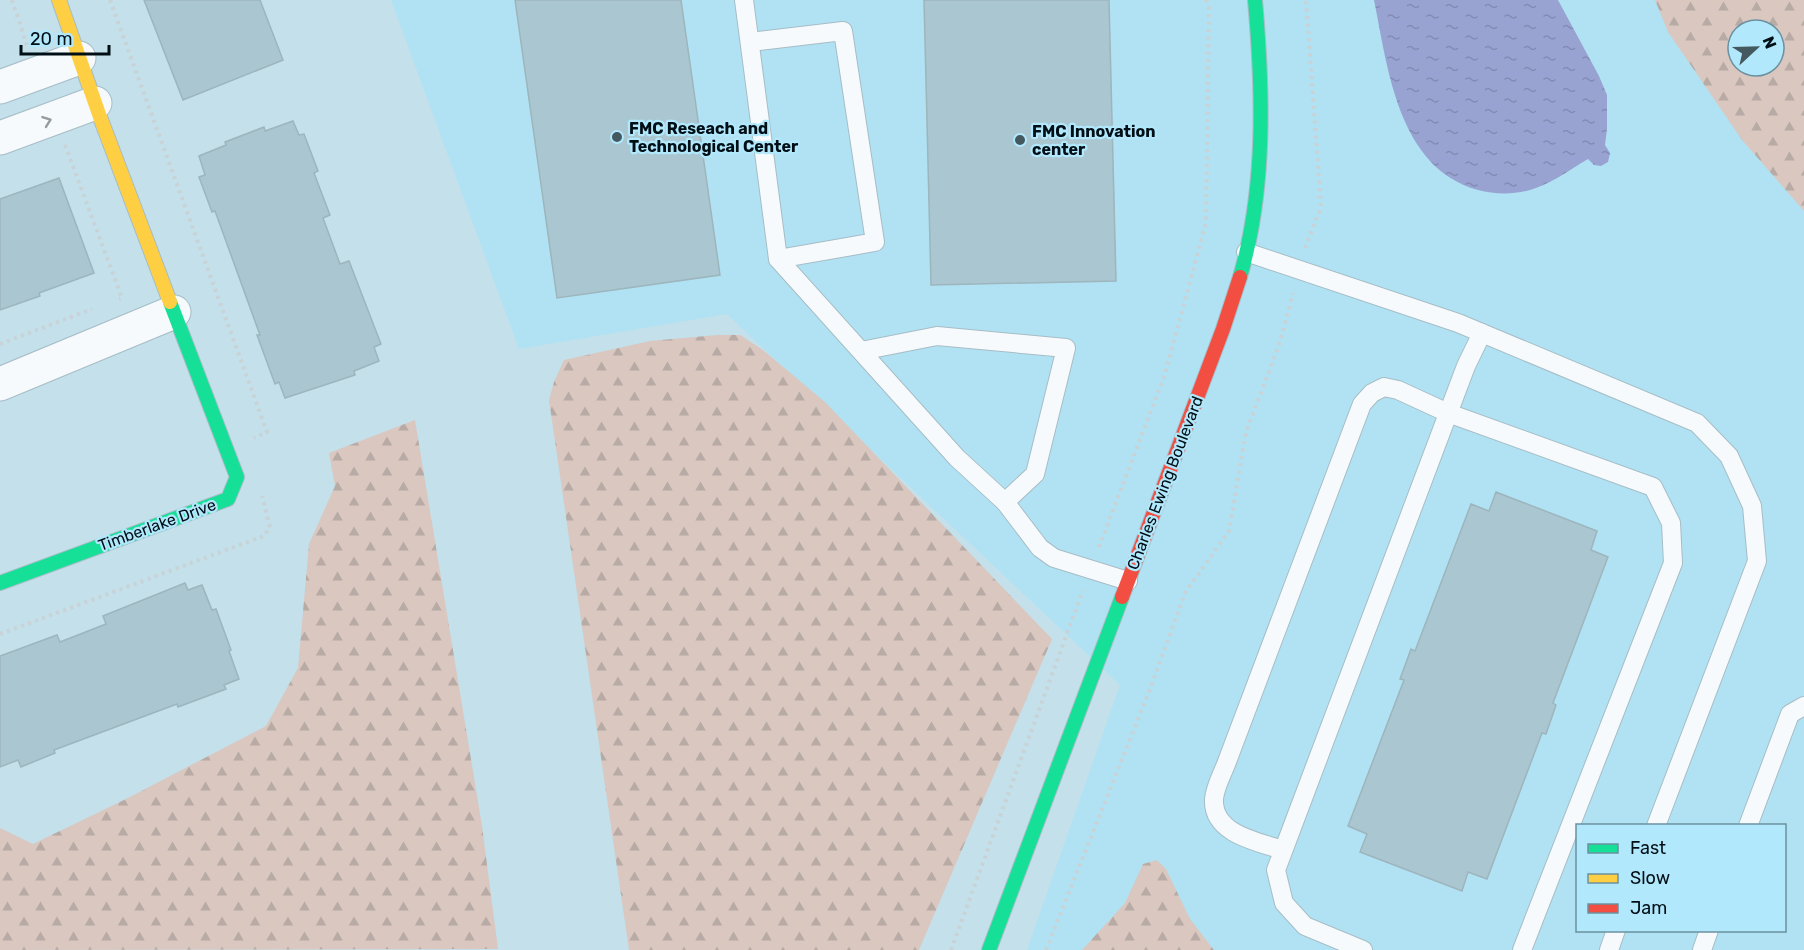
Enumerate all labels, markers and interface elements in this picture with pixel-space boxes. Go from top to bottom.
scale bar [21,18,110,56]
north arrow [1726,18,1786,78]
text: 20 m [30,28,72,50]
text: N [1758,34,1780,51]
one-way arrow [42,115,52,128]
place label: FMC Reseach and Technological Center [629,119,799,156]
place label: FMC Innovation center [1032,122,1156,159]
marker: FMC Reseach and Technological Center [610,130,624,144]
marker: FMC Innovation center [1013,133,1027,147]
street label: Charles Ewing Boulevard [1123,393,1207,573]
street label: Timberlake Drive [96,495,218,555]
legend [1576,824,1786,932]
text: Fast [1630,837,1666,859]
text: Slow [1630,867,1670,889]
text: Jam [1630,897,1667,919]

